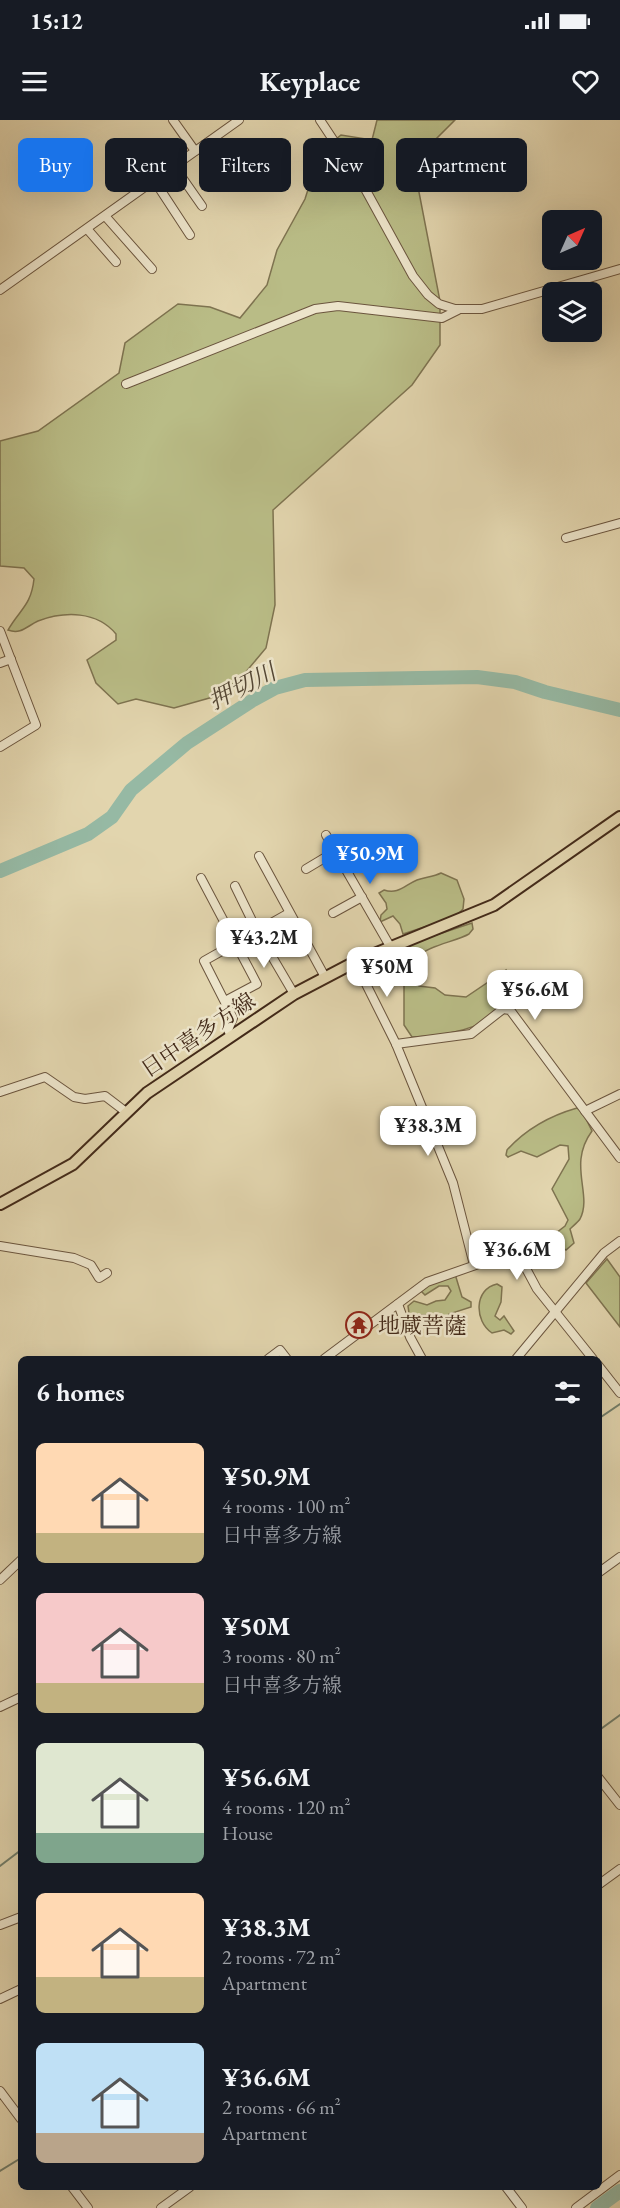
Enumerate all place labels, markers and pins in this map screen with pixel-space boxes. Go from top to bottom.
pin: ¥50.9M [321,834,419,885]
pin: ¥43.2M [215,918,313,969]
pin: ¥50M [351,947,423,998]
pin: ¥56.6M [486,970,584,1021]
pin: ¥38.3M [379,1106,477,1157]
pin: ¥36.6M [468,1230,566,1281]
temple icon: 地蔵菩薩 [344,1310,374,1340]
place label: 地蔵菩薩 [378,1311,466,1340]

